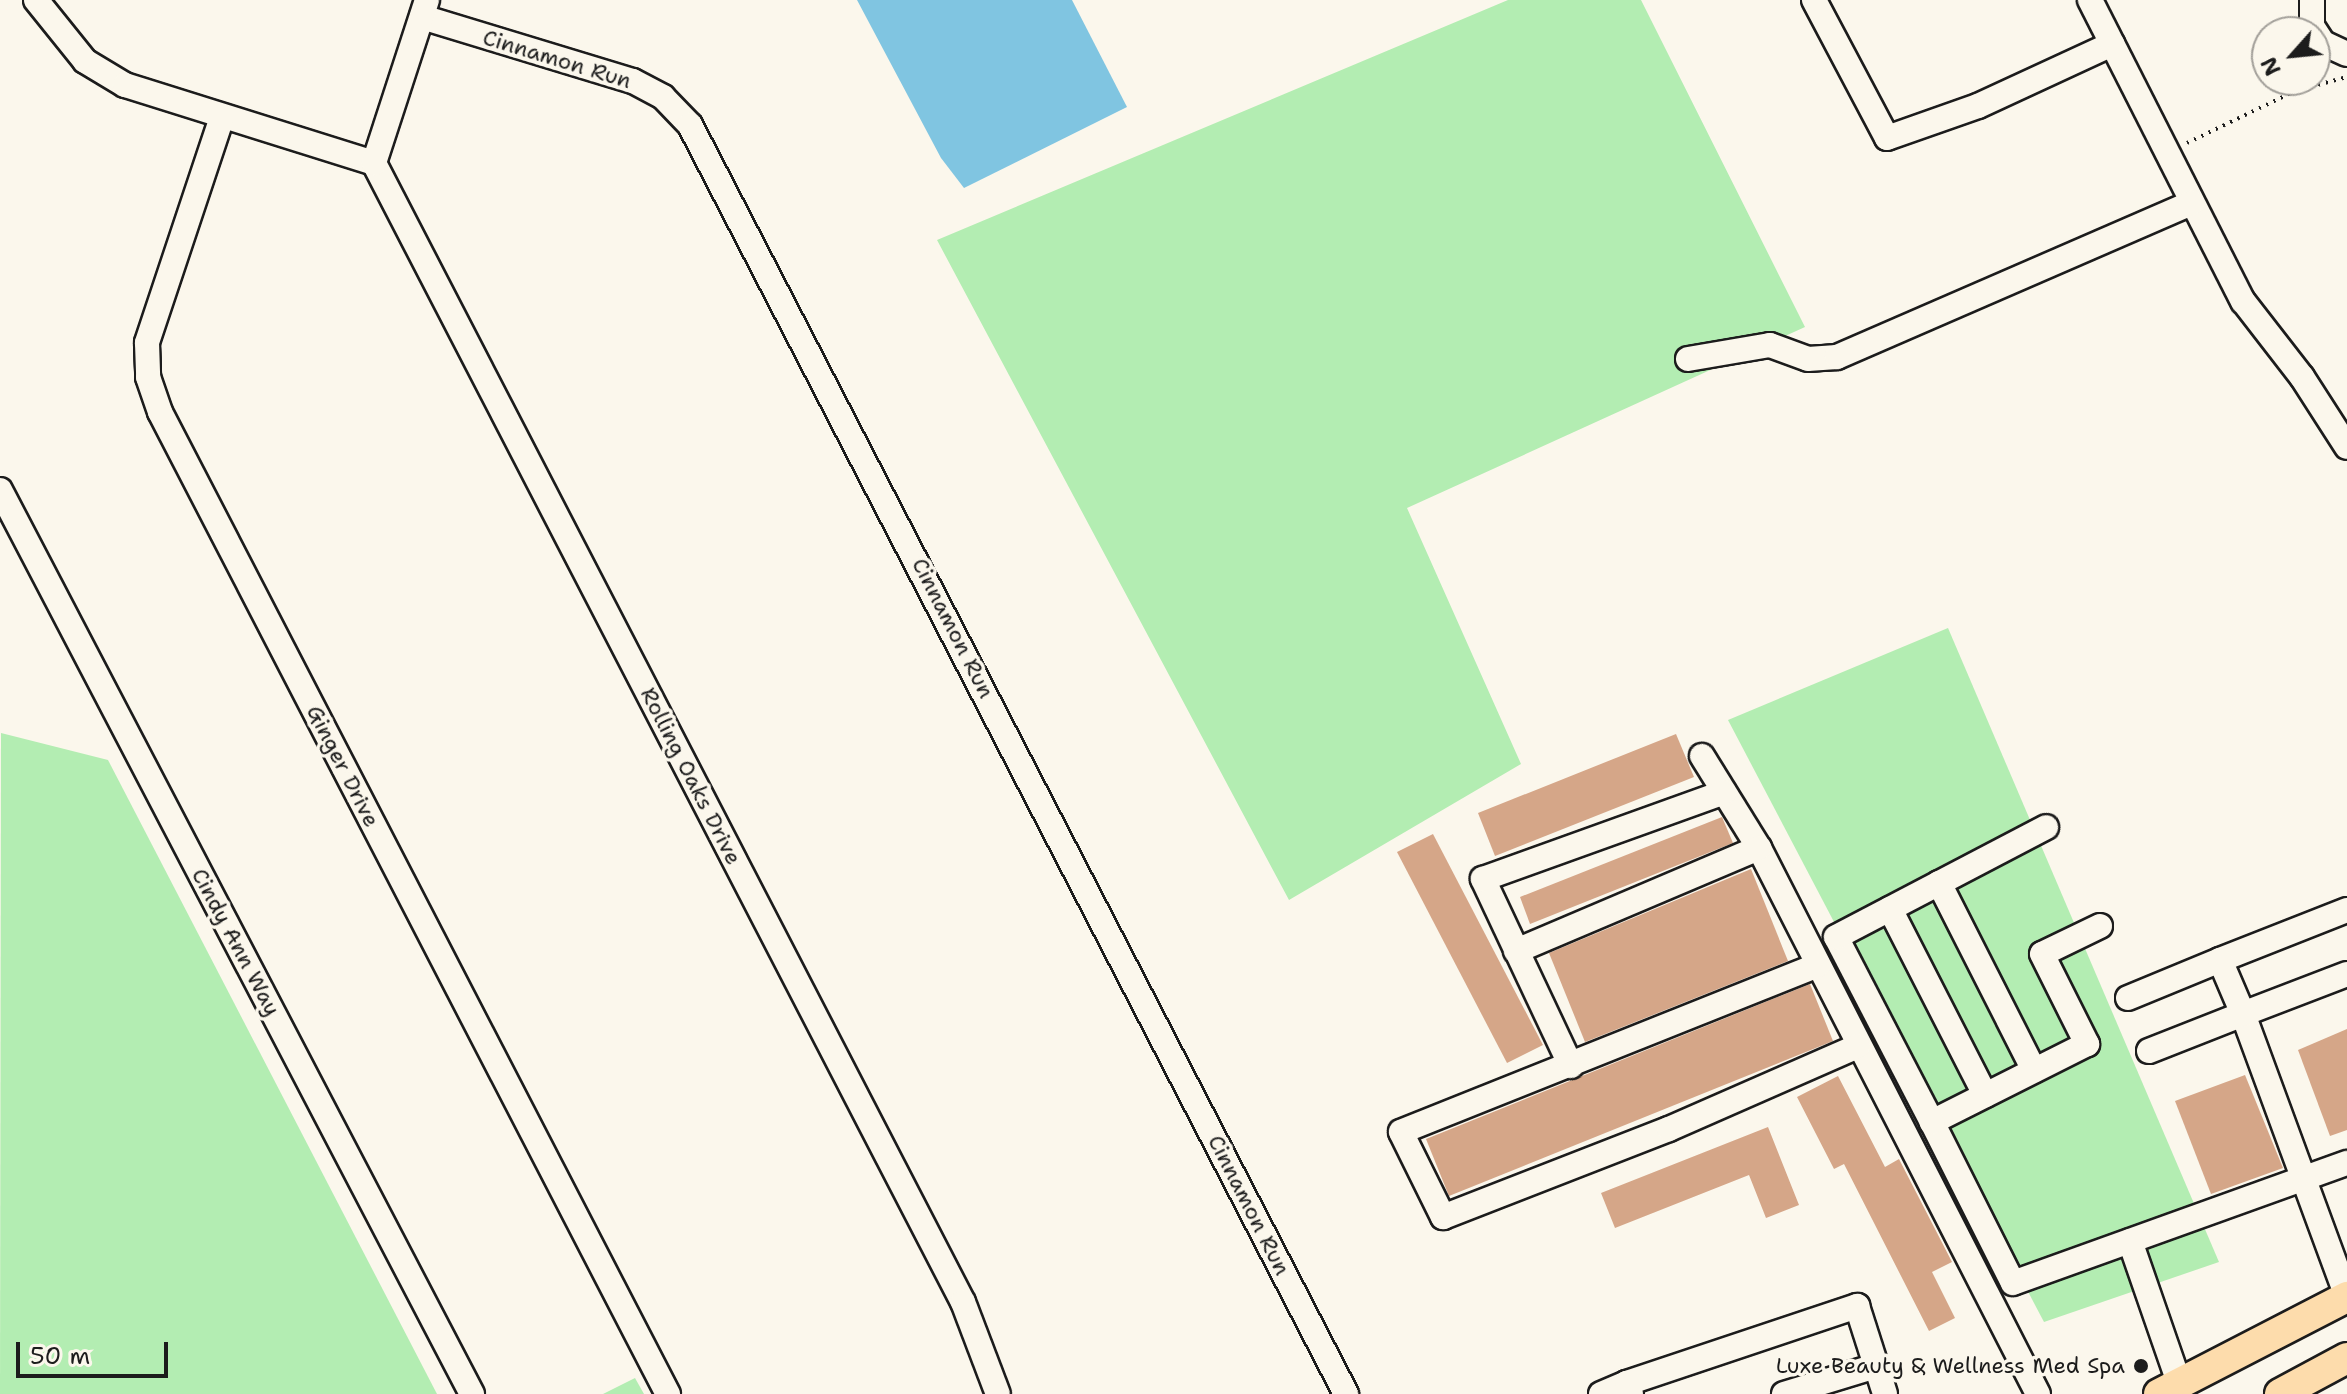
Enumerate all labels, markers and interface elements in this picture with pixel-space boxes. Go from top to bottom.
north arrow [2251,16,2331,96]
street label: Cinnamon Run [480,24,634,94]
text: N [2254,52,2288,81]
street label: Cinnamon Run [906,554,1000,702]
street label: Rolling Oaks Drive [635,683,747,869]
street label: Ginger Drive [301,701,385,831]
street label: Cindy Ann Way [186,864,286,1020]
street label: Cinnamon Run [1202,1131,1296,1279]
scale bar [20,1326,172,1376]
text: 50 m [30,1340,90,1372]
place label: Luxe Beauty & Wellness Med Spa [1776,1353,2125,1379]
marker: Luxe Beauty & Wellness Med Spa [2132,1357,2150,1375]

